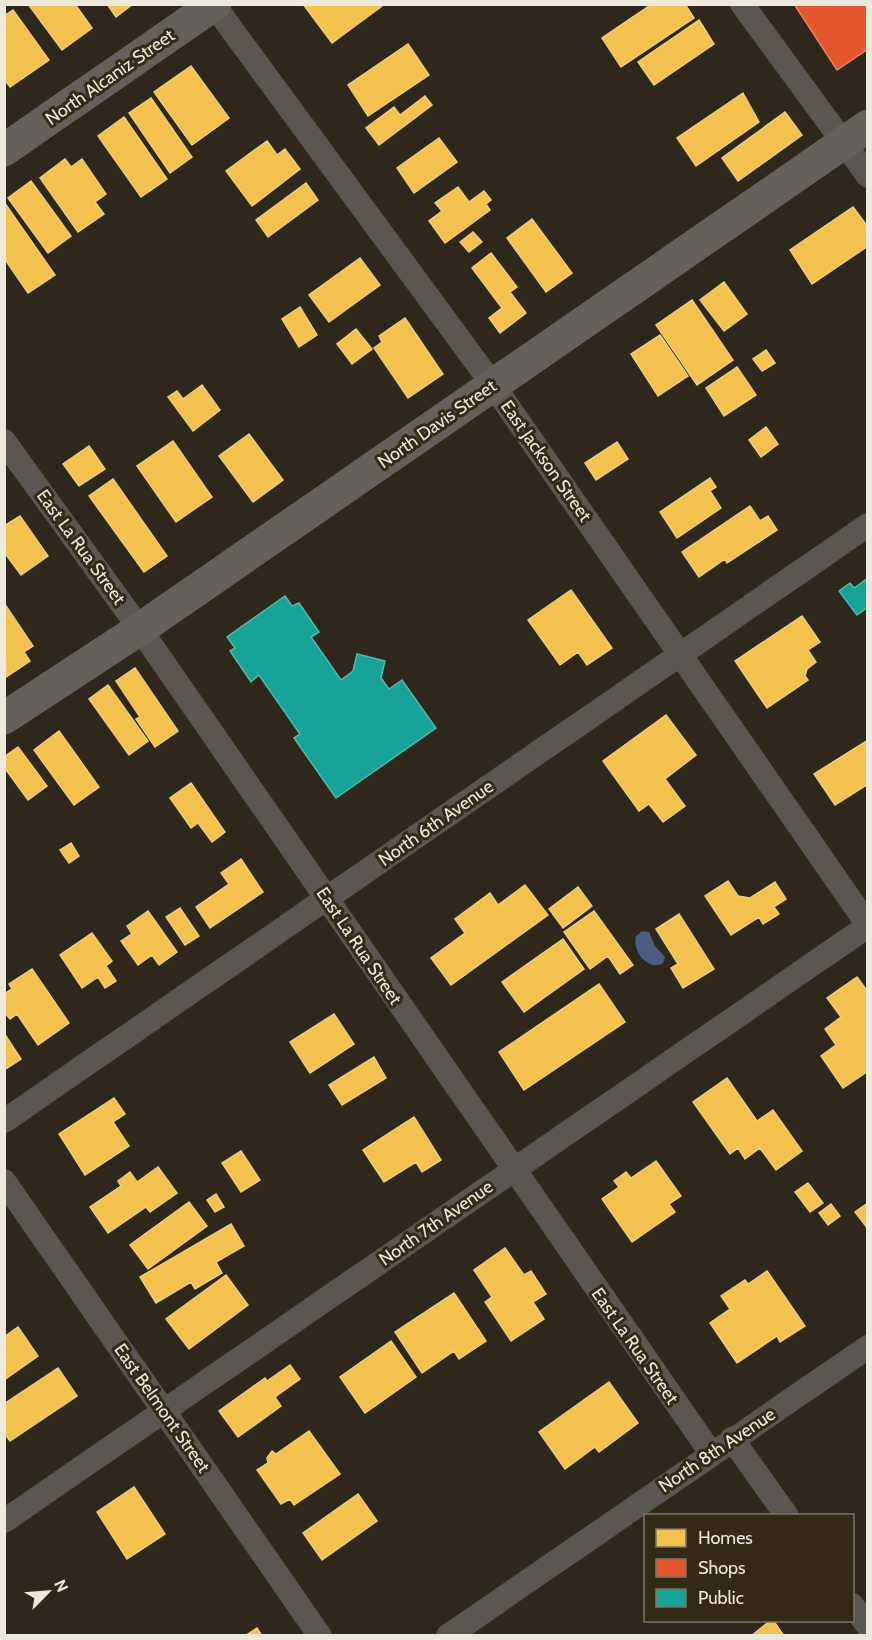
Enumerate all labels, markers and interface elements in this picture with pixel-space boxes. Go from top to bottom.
street label: North Alcaniz Street [41,24,179,130]
street label: North Davis Street [374,375,500,473]
street label: East Jackson Street [496,396,596,526]
street label: East La Rua Street [32,485,130,609]
street label: North 6th Avenue [374,775,498,871]
street label: East La Rua Street [312,883,406,1009]
street label: North 7th Avenue [375,1176,497,1270]
street label: East La Rua Street [587,1284,683,1408]
street label: East Belmont Street [109,1339,215,1477]
street label: North 8th Avenue [655,1403,779,1497]
legend [644,1514,854,1622]
text: Homes [698,1527,753,1549]
text: Shops [698,1557,746,1579]
north arrow [18,1562,78,1622]
text: N [50,1577,72,1595]
text: Public [698,1587,744,1609]

